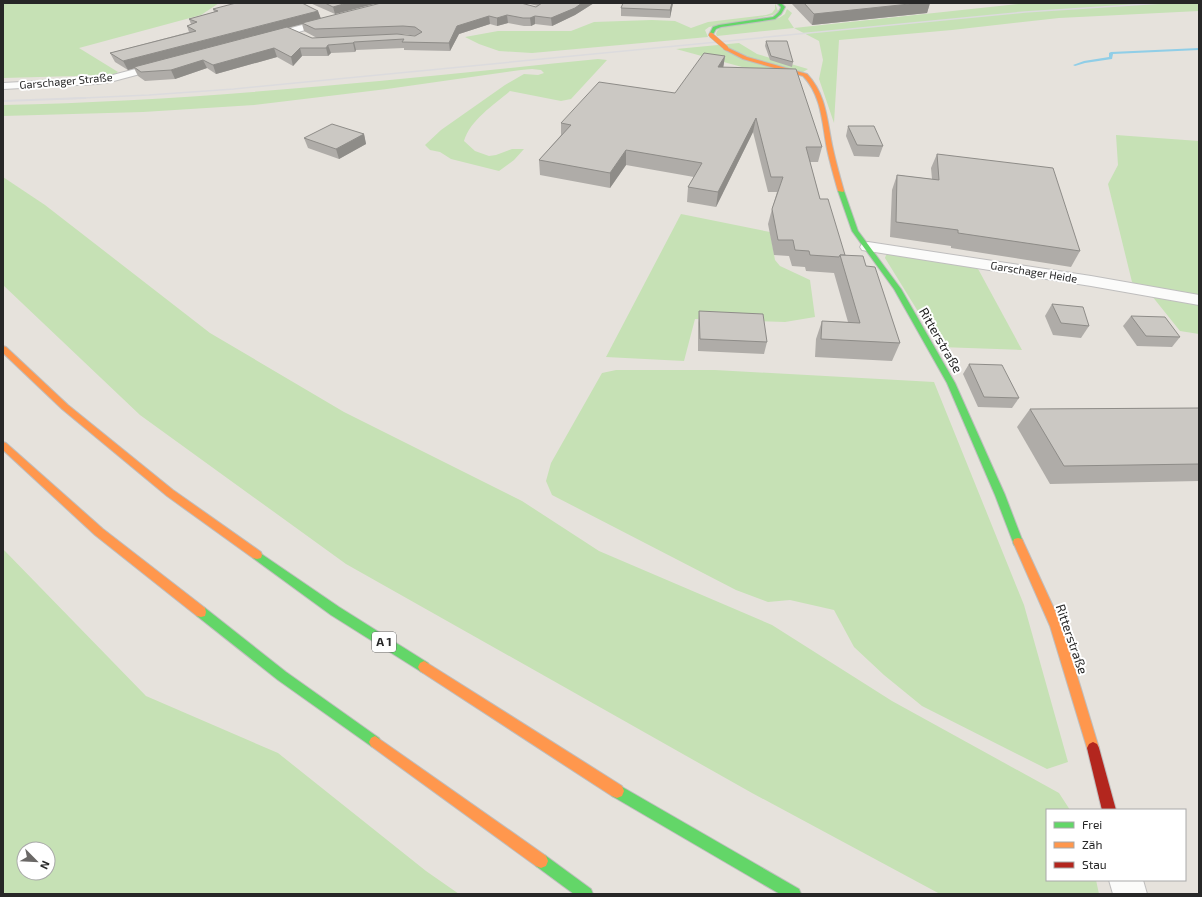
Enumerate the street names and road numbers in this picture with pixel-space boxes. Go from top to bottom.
street label: Garschager Straße [19,70,113,91]
street label: Garschager Heide [990,258,1078,285]
street label: Ritterstraße [916,304,966,376]
street label: Ritterstraße [1053,602,1091,676]
road number: A 1 [372,632,396,652]

